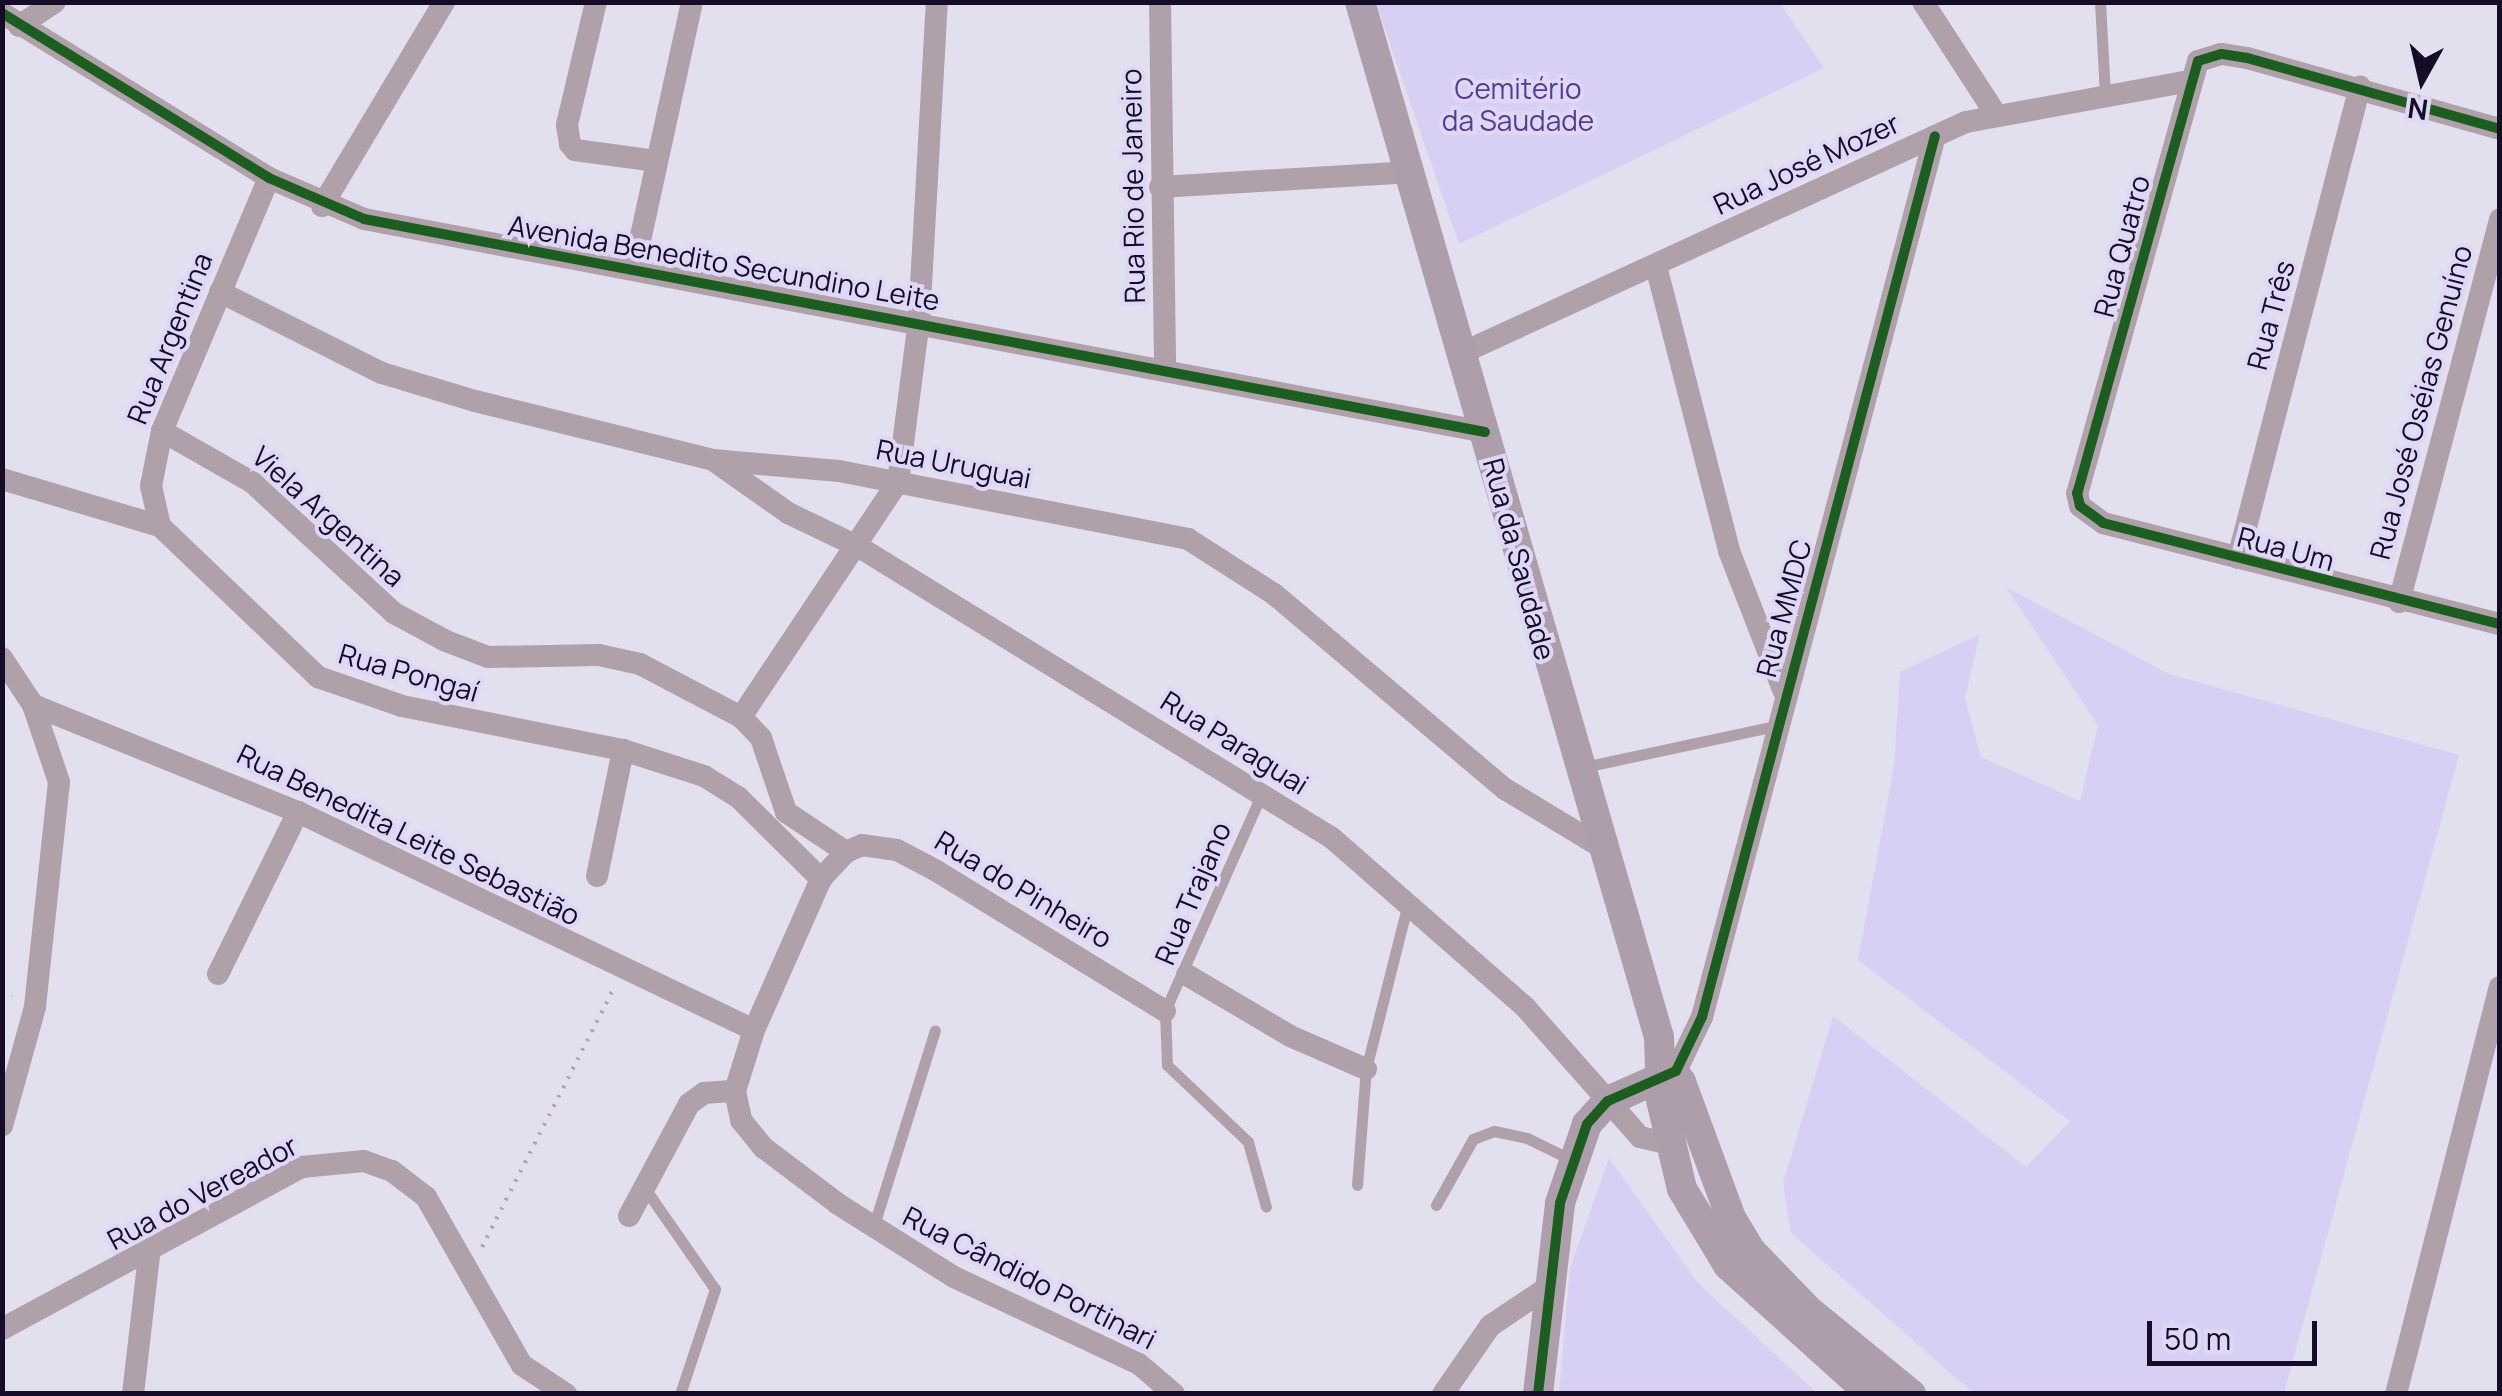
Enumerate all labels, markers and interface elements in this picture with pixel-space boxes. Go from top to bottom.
north arrow [2372,30,2472,130]
street label: Rua Rio de Janeiro [1113,68,1151,304]
park label: Cemitério da Saudade [1442,71,1594,137]
text: N [2405,89,2430,130]
street label: Rua José Mozer [1708,105,1904,221]
street label: Rua Quatro [2086,171,2156,321]
street label: Avenida Benedito Secundino Leite [506,207,942,317]
street label: Rua José Oséias Genuíno [2362,241,2478,563]
street label: Rua Argentina [119,247,219,429]
street label: Rua Três [2239,257,2301,373]
street label: Rua Uruguai [874,432,1034,494]
street label: Viela Argentina [246,439,412,593]
street label: Rua da Saudade [1477,454,1563,664]
street label: Rua Um [2234,519,2338,577]
street label: Rua MMDC [1748,535,1818,681]
street label: Rua Pongaí [335,636,483,708]
street label: Rua Paraguai [1155,683,1315,801]
street label: Rua Benedita Leite Sebastião [232,736,586,932]
street label: Rua Trajano [1147,817,1237,969]
street label: Rua do Pinheiro [930,823,1118,955]
street label: Rua do Vereador [101,1128,303,1256]
street label: Rua Cândido Portinari [898,1199,1162,1355]
scale bar [2152,1301,2322,1363]
text: 50 m [2164,1318,2231,1359]

